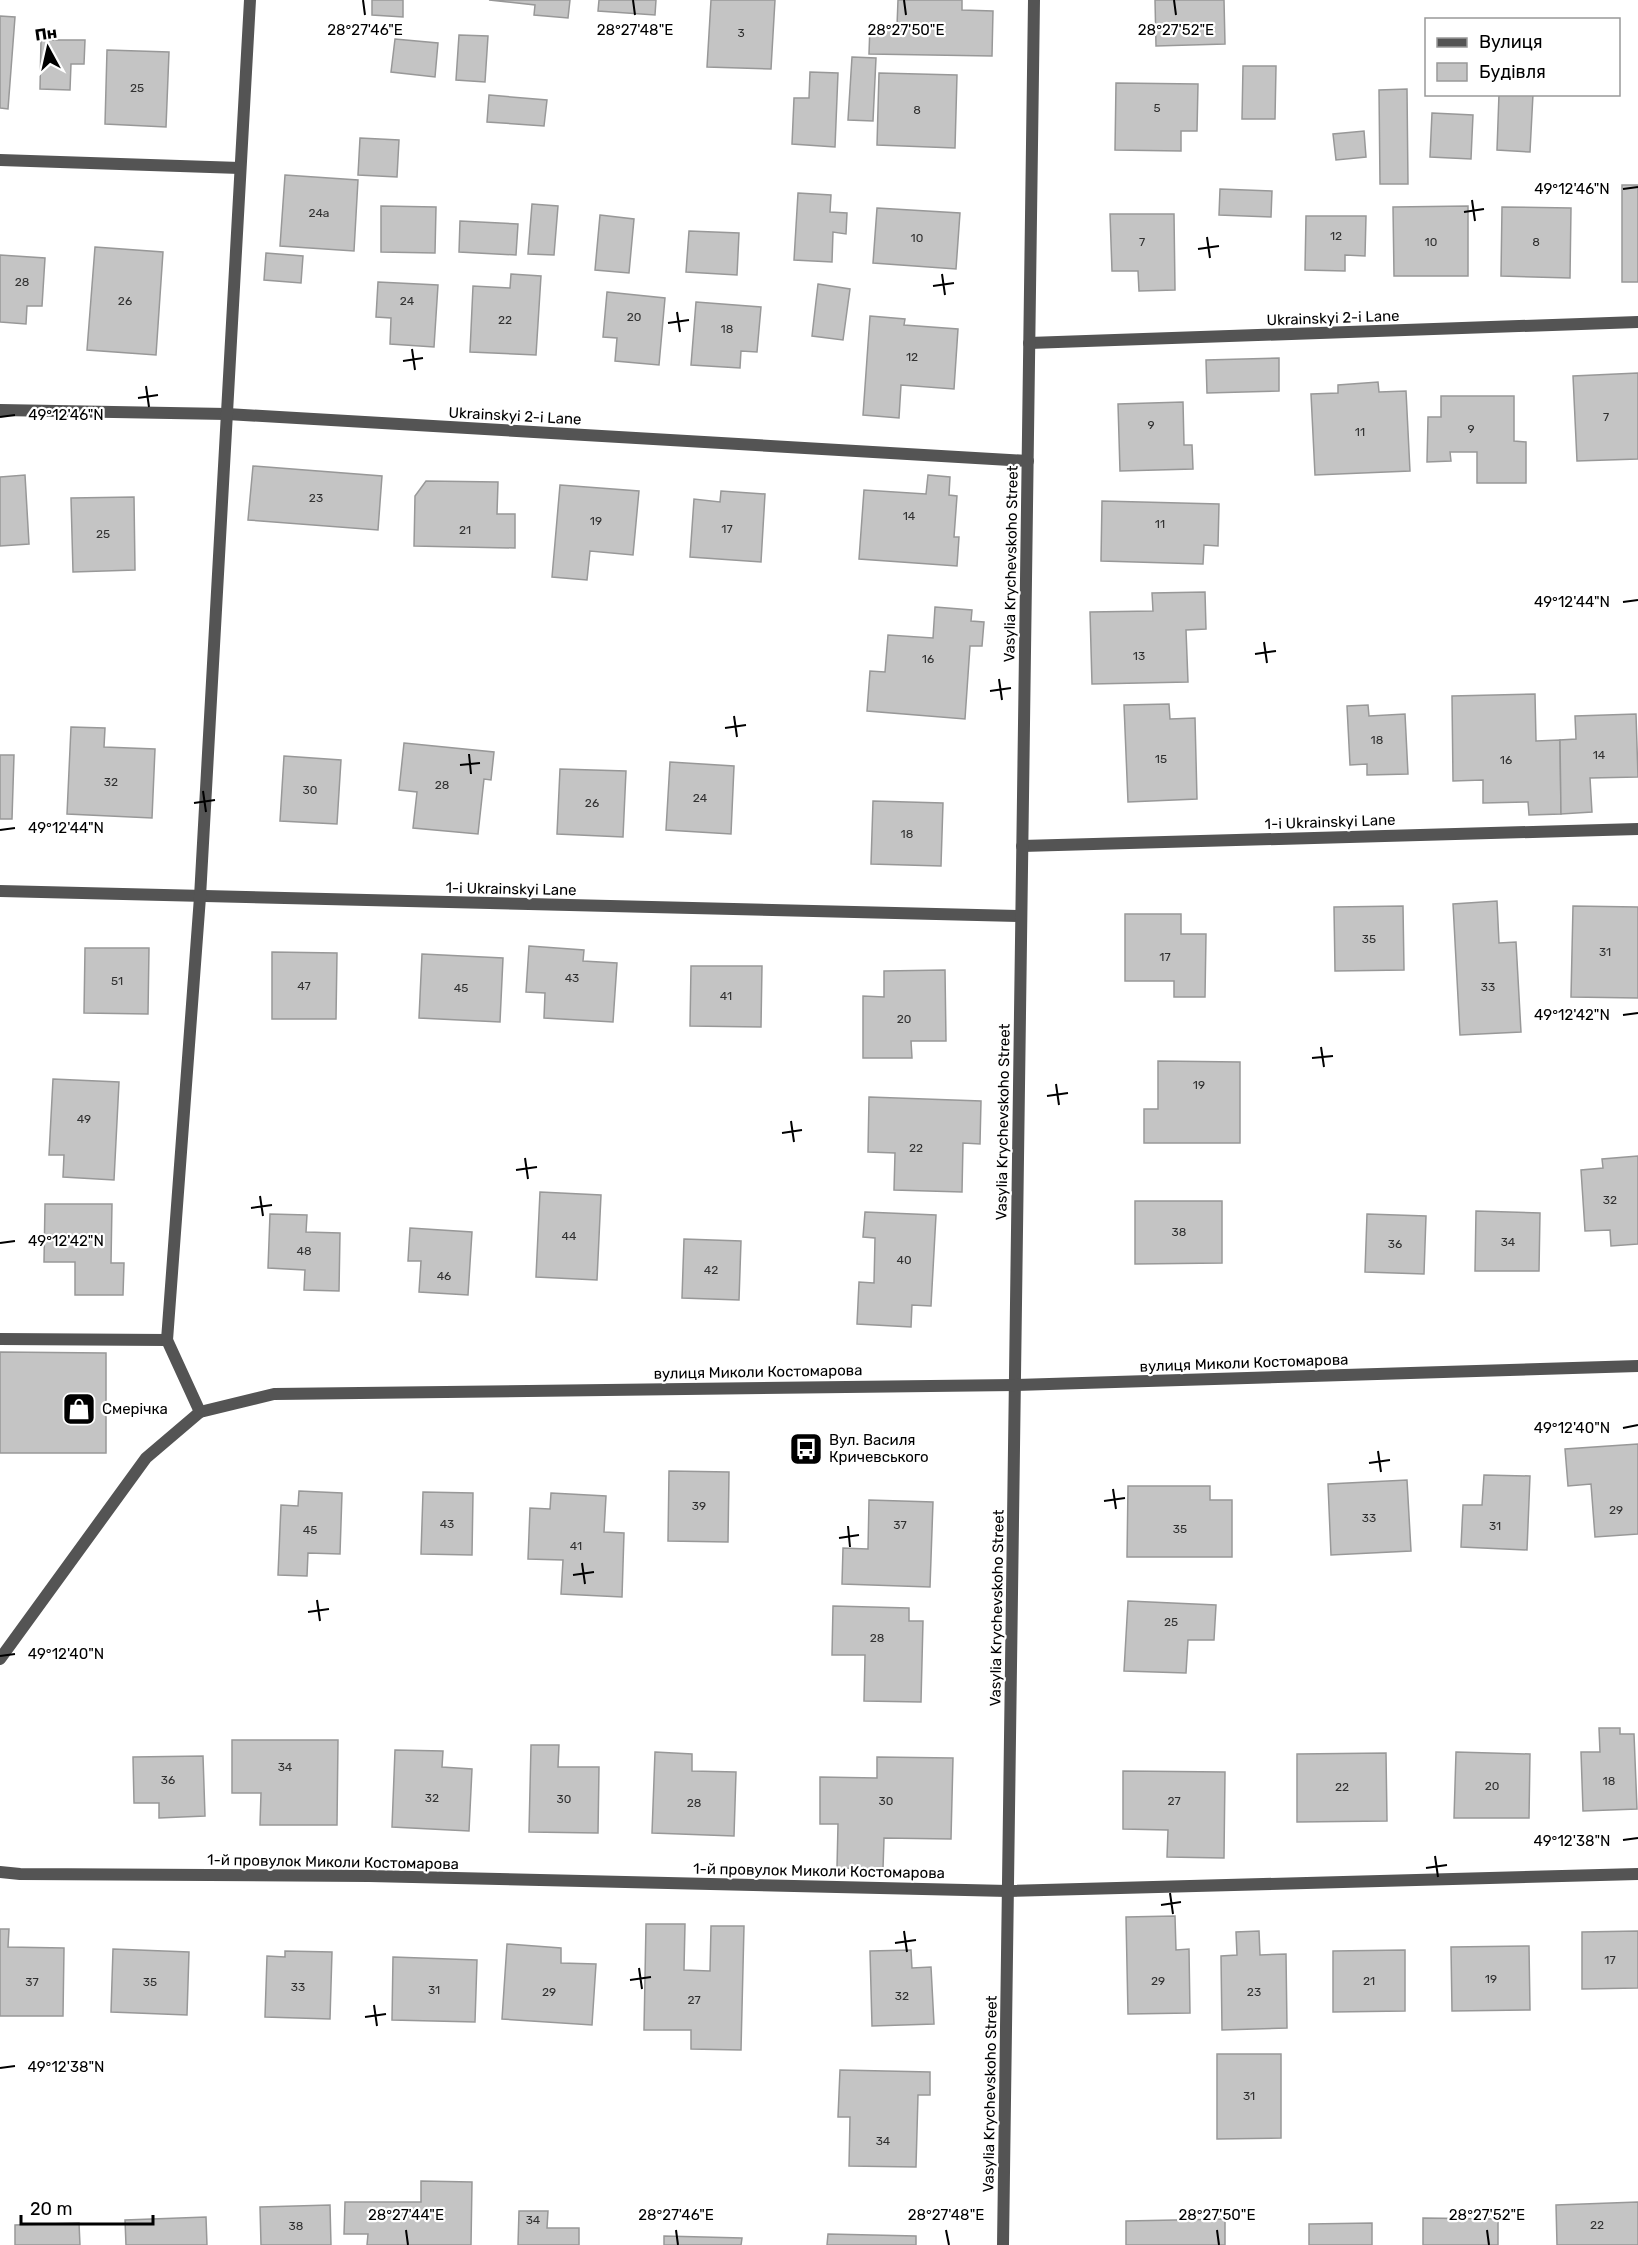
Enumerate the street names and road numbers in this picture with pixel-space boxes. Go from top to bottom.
street label: Ukrainskyi 2-i Lane [1266,307,1400,329]
street label: Ukrainskyi 2-i Lane [448,404,582,428]
street label: Vasylia Krychevskoho Street [1000,465,1022,663]
street label: 1-i Ukrainskyi Lane [1264,811,1396,833]
street label: 1-i Ukrainskyi Lane [445,879,577,899]
street label: Vasylia Krychevskoho Street [992,1023,1014,1221]
street label: вулиця Миколи Костомарова [1139,1350,1349,1376]
street label: вулиця Миколи Костомарова [653,1361,863,1383]
street label: Vasylia Krychevskoho Street [986,1509,1008,1707]
street label: 1-й провулок Миколи Костомарова [207,1851,459,1873]
street label: 1-й провулок Миколи Костомарова [693,1860,945,1882]
street label: Vasylia Krychevskoho Street [979,1995,1001,2193]

